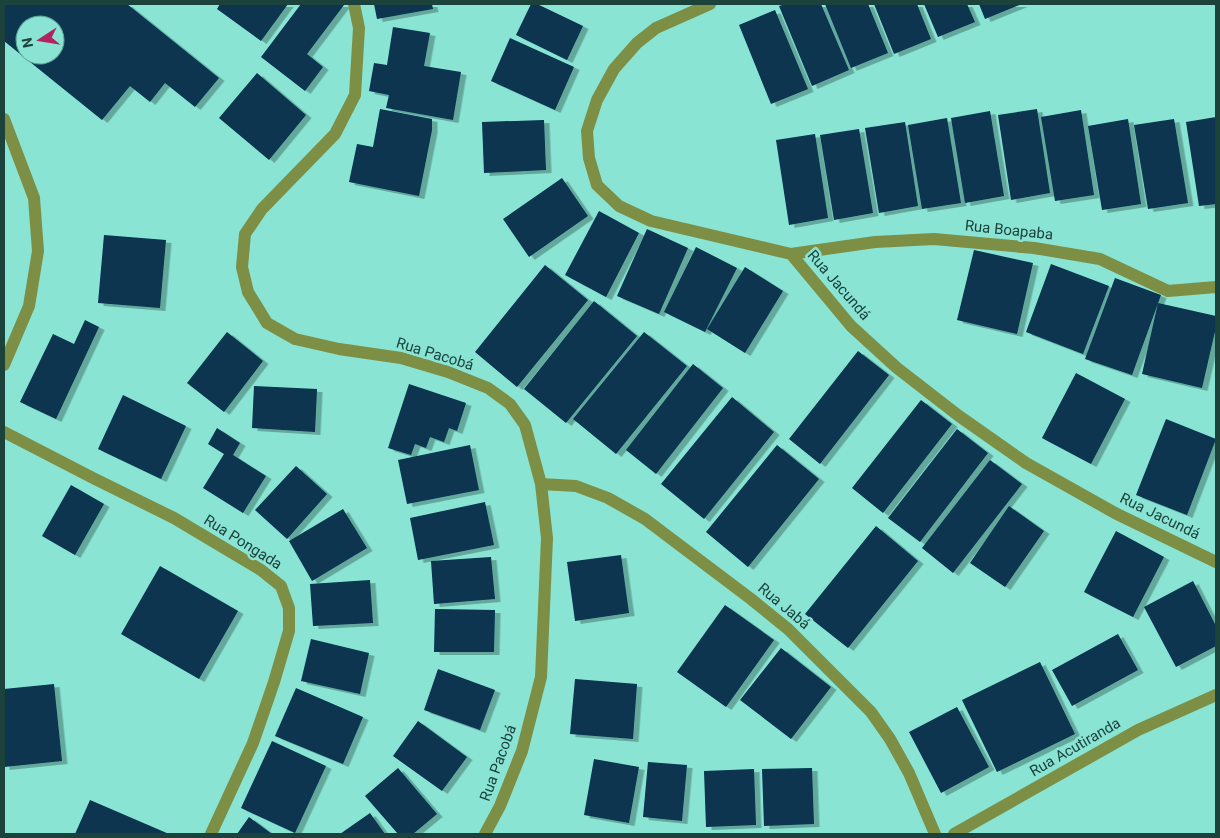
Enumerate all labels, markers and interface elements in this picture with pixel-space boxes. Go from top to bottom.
north arrow [15,15,65,65]
text: N [18,36,36,49]
street label: Rua Boapaba [964,216,1054,244]
street label: Rua Jacundá [804,246,874,324]
street label: Rua Pacobá [394,334,476,374]
street label: Rua Jacundá [1117,489,1203,543]
street label: Rua Pongada [201,511,285,573]
street label: Rua Jabá [754,579,814,633]
street label: Rua Acutiranda [1026,714,1124,780]
street label: Rua Pacobá [476,722,520,804]

